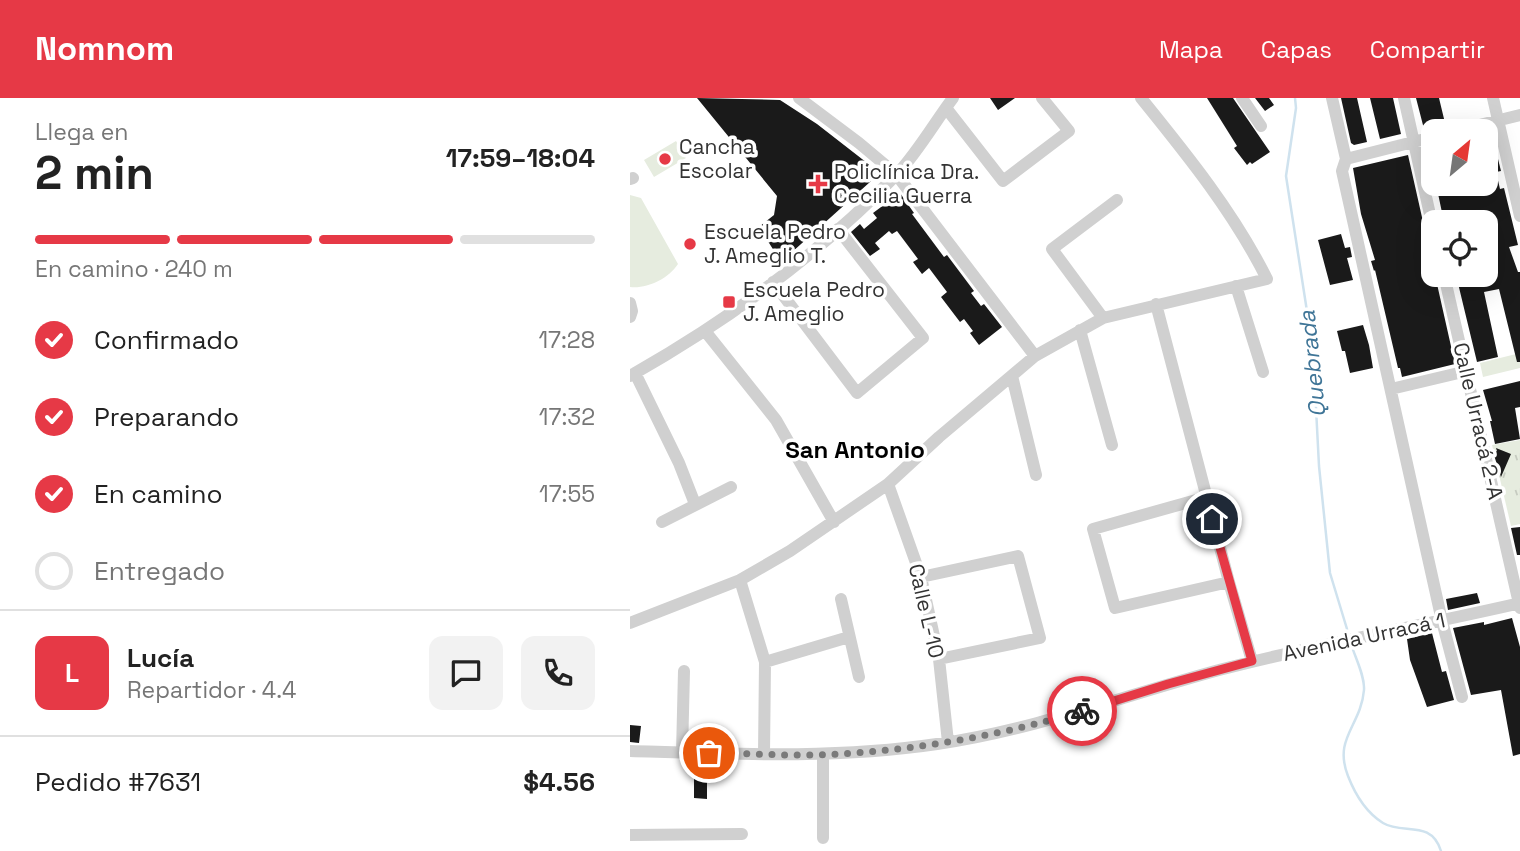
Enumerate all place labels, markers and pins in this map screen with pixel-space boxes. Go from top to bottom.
place label: Cancha Escolar [679,133,755,184]
marker: Cancha Escolar [657,151,673,167]
place label: Policlínica Dra. Cecilia Guerra [834,158,979,209]
marker: Policlínica Dra. Cecilia Guerra [808,174,828,194]
place label: Escuela Pedro J. Ameglio T. [704,218,846,269]
marker: Escuela Pedro J. Ameglio T. [682,236,698,252]
place label: Escuela Pedro J. Ameglio [743,276,885,327]
marker: Escuela Pedro J. Ameglio [721,294,737,310]
pin [1182,489,1242,549]
pin [679,723,739,783]

